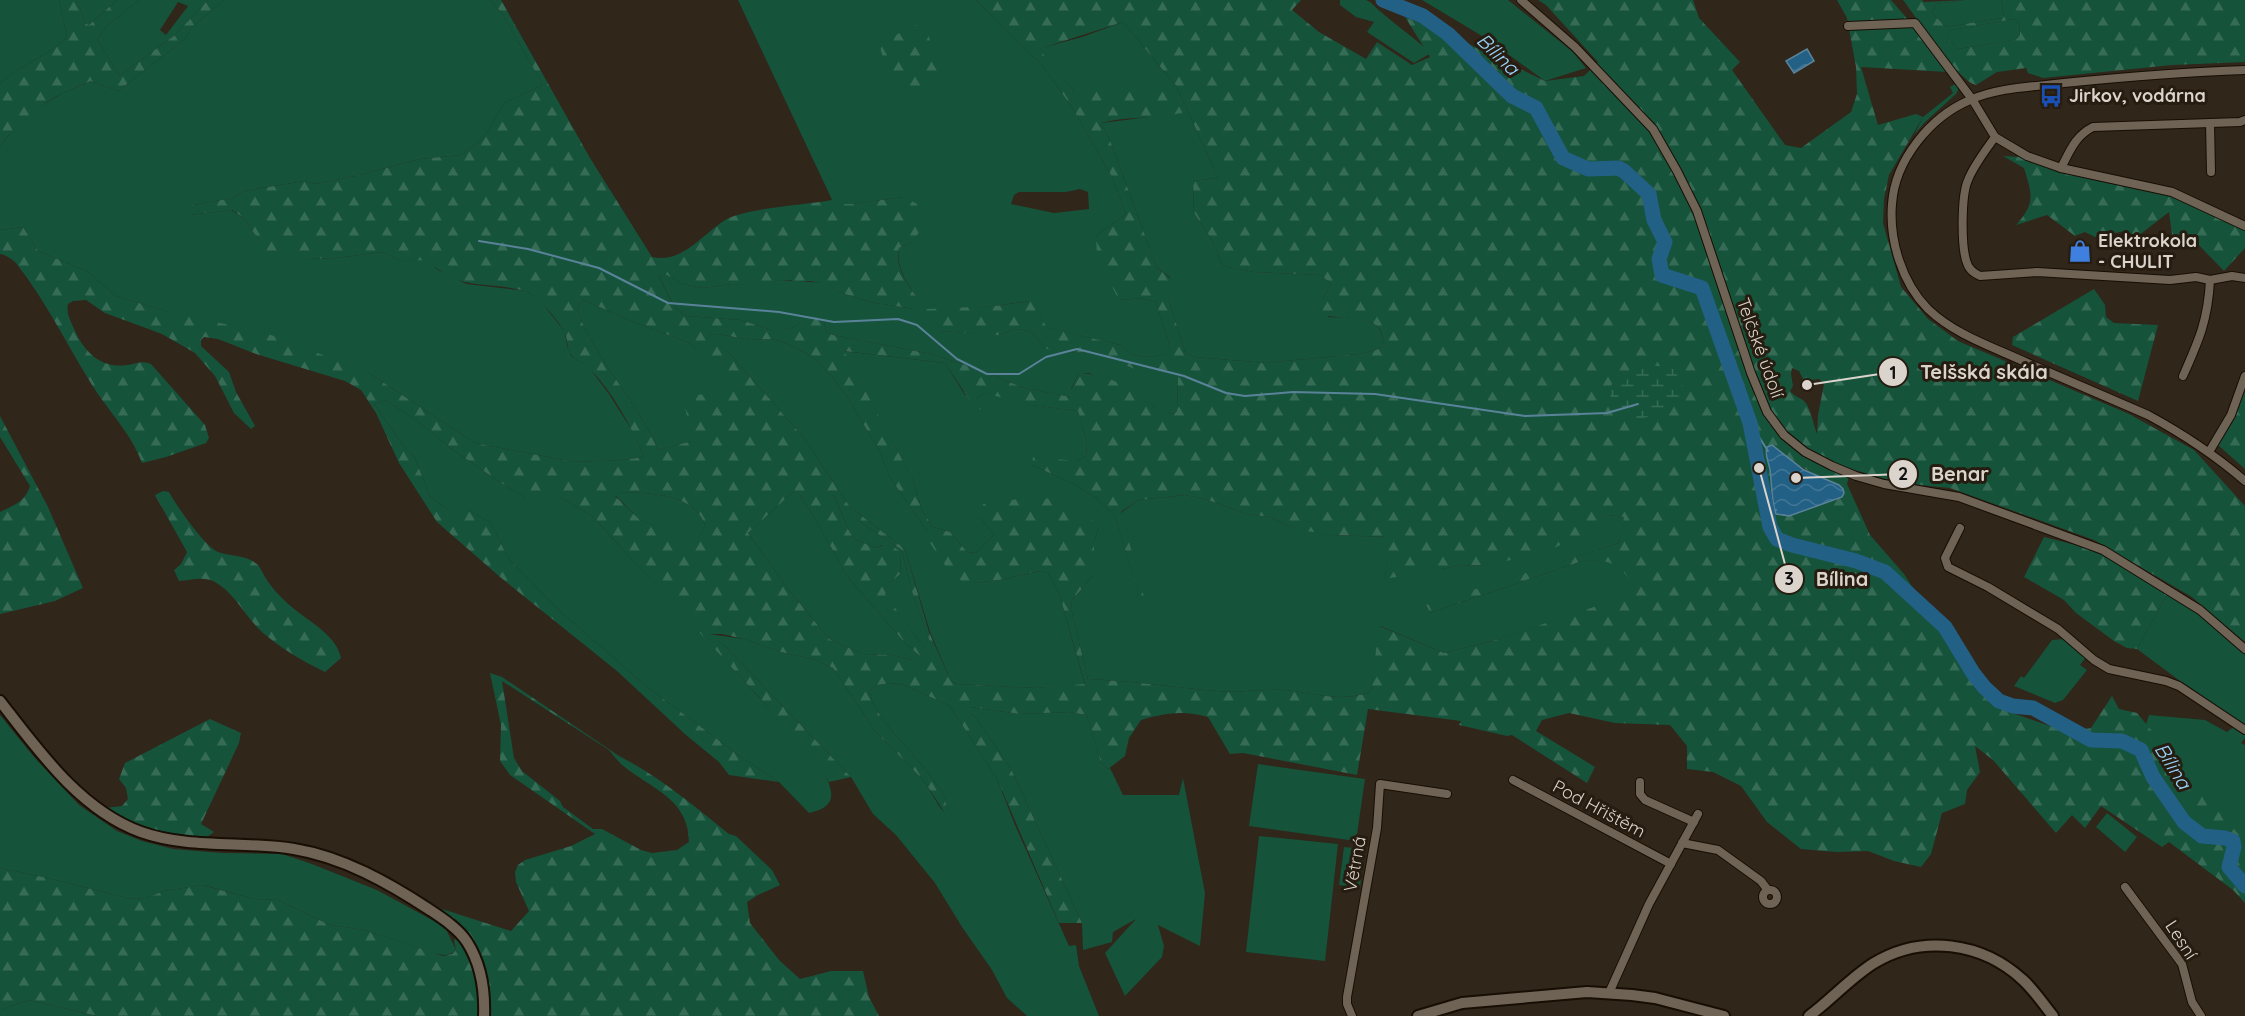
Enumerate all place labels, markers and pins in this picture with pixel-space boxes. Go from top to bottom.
bus stop icon: Jirkov, vodárna [2038,83,2064,109]
place label: Jirkov, vodárna [2069,84,2206,107]
place label: Elektrokola - CHULIT [2098,229,2197,273]
shop icon: Elektrokola - CHULIT [2067,238,2093,264]
callout: Telšská skála [1878,353,2059,391]
callout: Benar [1888,455,2001,493]
callout: Bílina [1774,560,1880,598]

